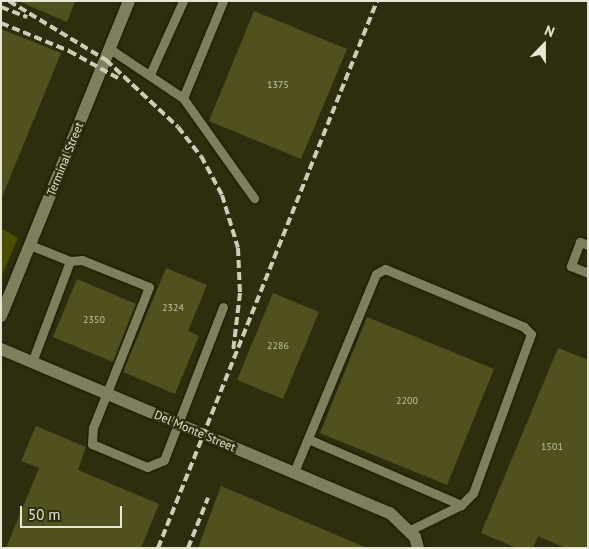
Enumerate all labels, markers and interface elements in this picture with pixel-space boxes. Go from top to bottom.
north arrow [519,20,569,70]
text: N [542,21,557,41]
house number: 1375 [267,79,289,91]
street label: Terminal Street [44,120,86,198]
house number: 2324 [162,302,184,314]
house number: 2350 [83,314,105,326]
house number: 2286 [267,340,289,352]
house number: 2200 [396,395,418,407]
street label: Del Monte Street [152,407,238,455]
house number: 1501 [541,441,563,453]
scale bar [22,496,125,528]
text: 50 m [28,505,61,524]

